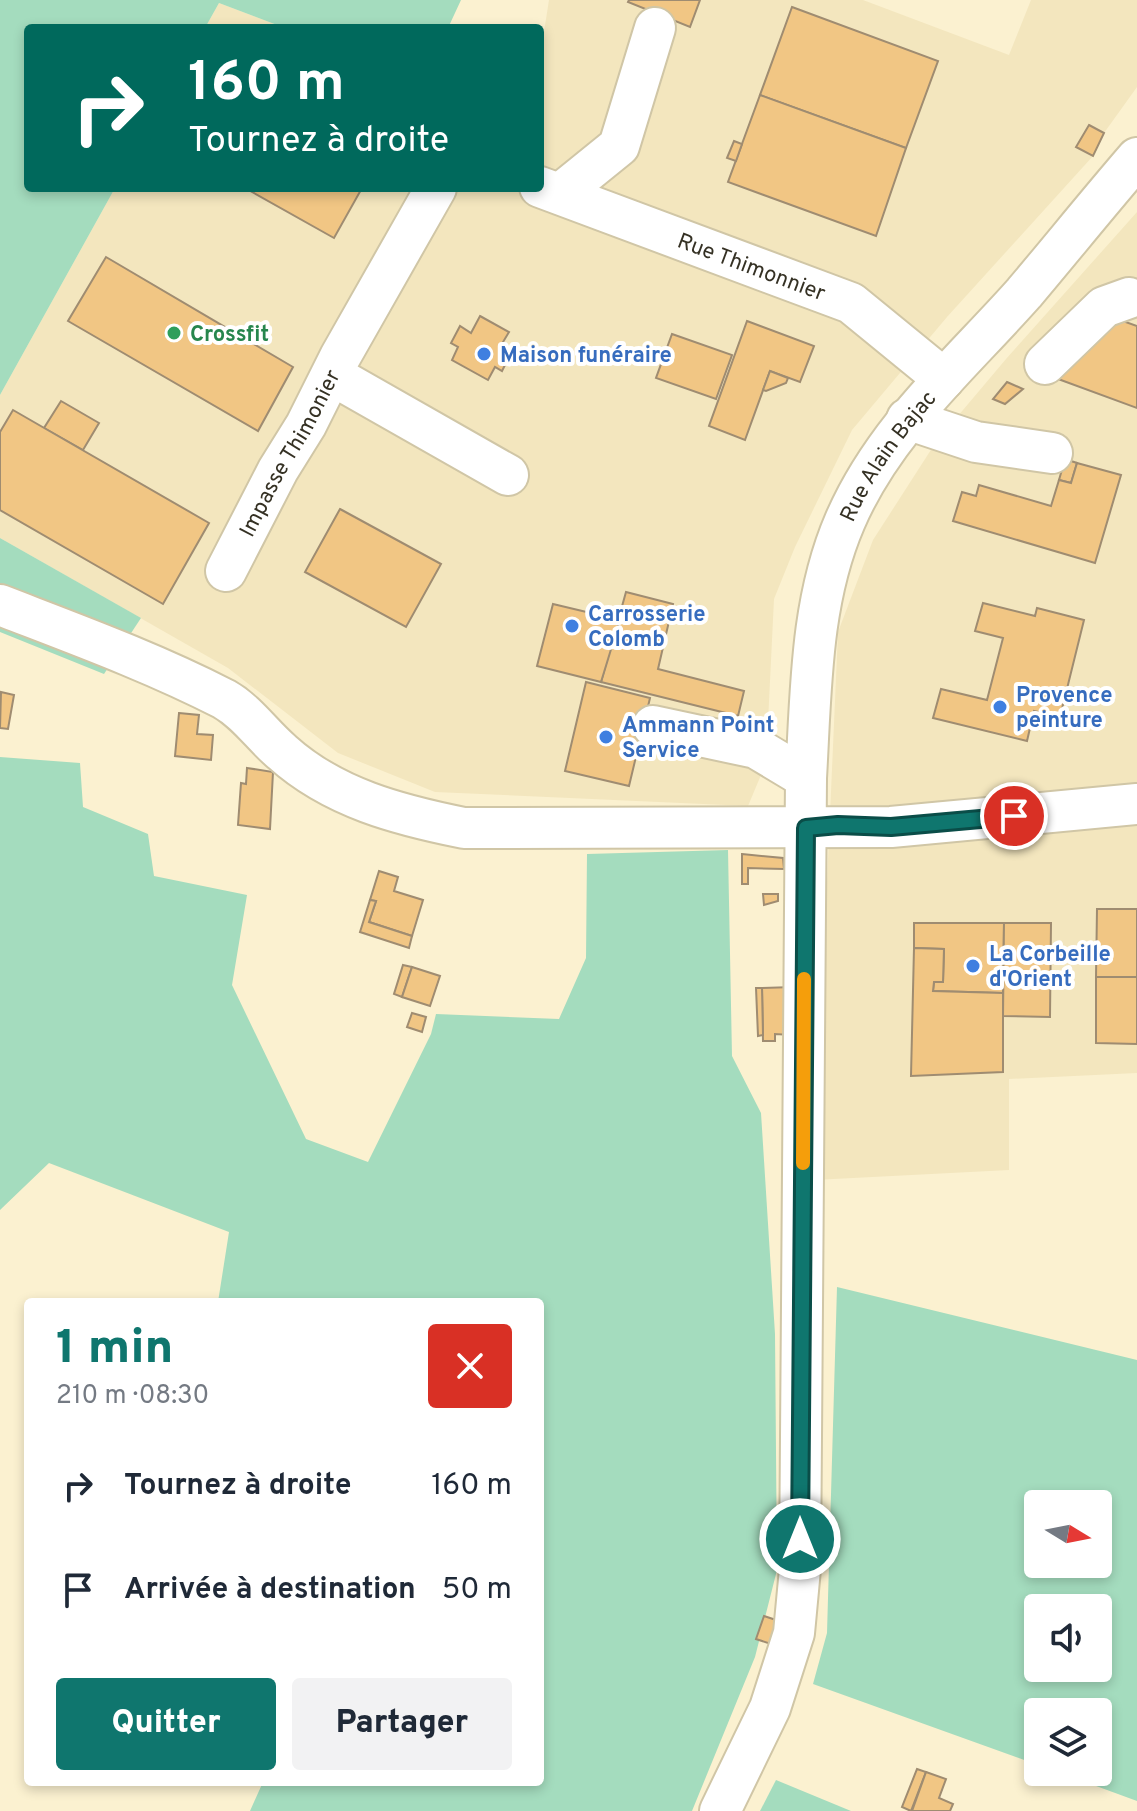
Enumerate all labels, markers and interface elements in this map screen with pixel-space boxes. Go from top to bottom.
text: 160 m [188,50,345,120]
icon: right [56,56,160,160]
text: Tournez à droite [188,119,449,165]
street label: Rue Thimonnier [673,228,829,308]
place label: Crossfit [190,322,269,349]
marker: Crossfit [165,324,183,342]
place label: Maison funéraire [500,343,672,370]
marker: Maison funéraire [475,345,493,363]
street label: Impasse Thimonier [235,365,348,542]
street label: Rue Alain Bajac [835,386,943,526]
place label: Carrosserie Colomb [588,602,706,654]
marker: Carrosserie Colomb [563,617,581,635]
place label: Provence peinture [1016,683,1112,735]
marker: Provence peinture [991,698,1009,716]
place label: Ammann Point Service [622,713,774,765]
marker: Ammann Point Service [597,728,615,746]
pin [980,782,1048,850]
icon: arrive [992,794,1036,838]
place label: La Corbeille d'Orient [989,942,1111,994]
marker: La Corbeille d'Orient [964,957,982,975]
text: 1 min [56,1320,173,1380]
button: close [428,1324,512,1408]
text: 210 m · 08:30 [56,1380,209,1413]
icon: right [56,1464,100,1508]
text: Tournez à droite [124,1468,352,1505]
text: 160 m [431,1468,512,1505]
north arrow [1024,1490,1112,1578]
map controls [1024,1490,1112,1786]
position arrow [758,1497,842,1581]
icon: arrive [56,1568,100,1612]
text: Arrivée à destination [124,1572,416,1609]
text: 50 m [442,1572,512,1609]
button: sound [1024,1594,1112,1682]
button: Quitter [56,1678,276,1770]
button: Partager [292,1678,512,1770]
button: layers [1024,1698,1112,1786]

